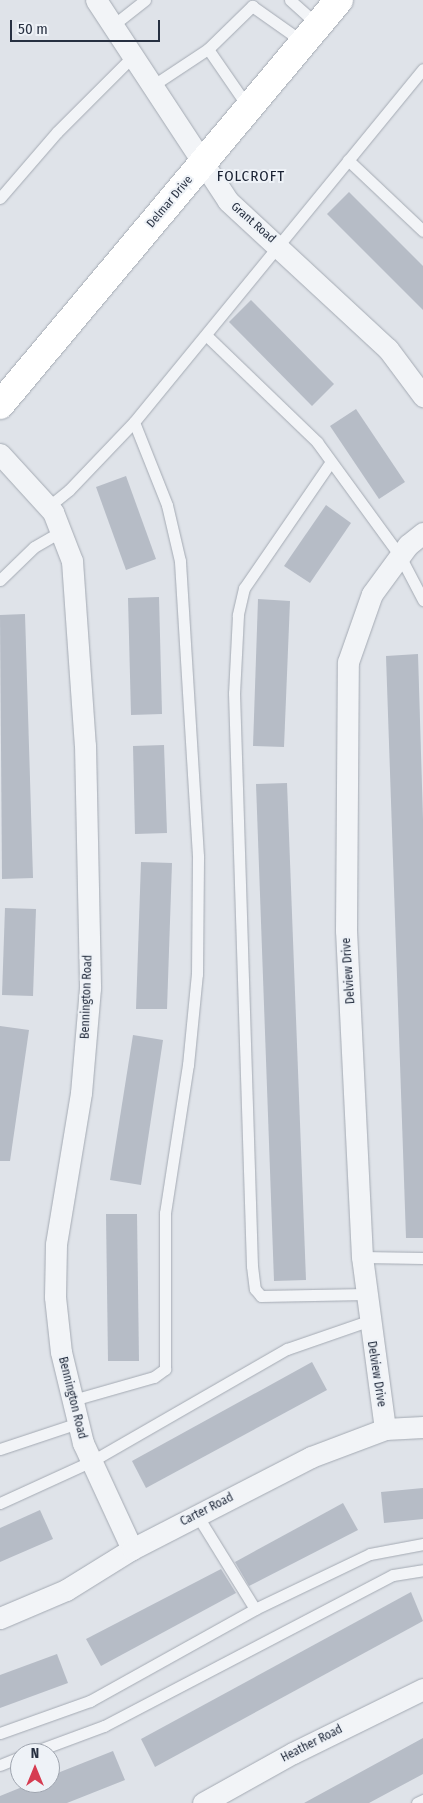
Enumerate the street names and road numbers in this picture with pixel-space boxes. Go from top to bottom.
street label: Delmar Drive [144,173,196,231]
street label: Grant Road [228,200,278,246]
street label: Delview Drive [340,937,358,1005]
street label: Bennington Road [78,955,96,1039]
street label: Delview Drive [364,1340,388,1408]
street label: Bennington Road [55,1355,89,1441]
street label: Carter Road [178,1491,236,1529]
street label: Heather Road [279,1722,345,1766]

